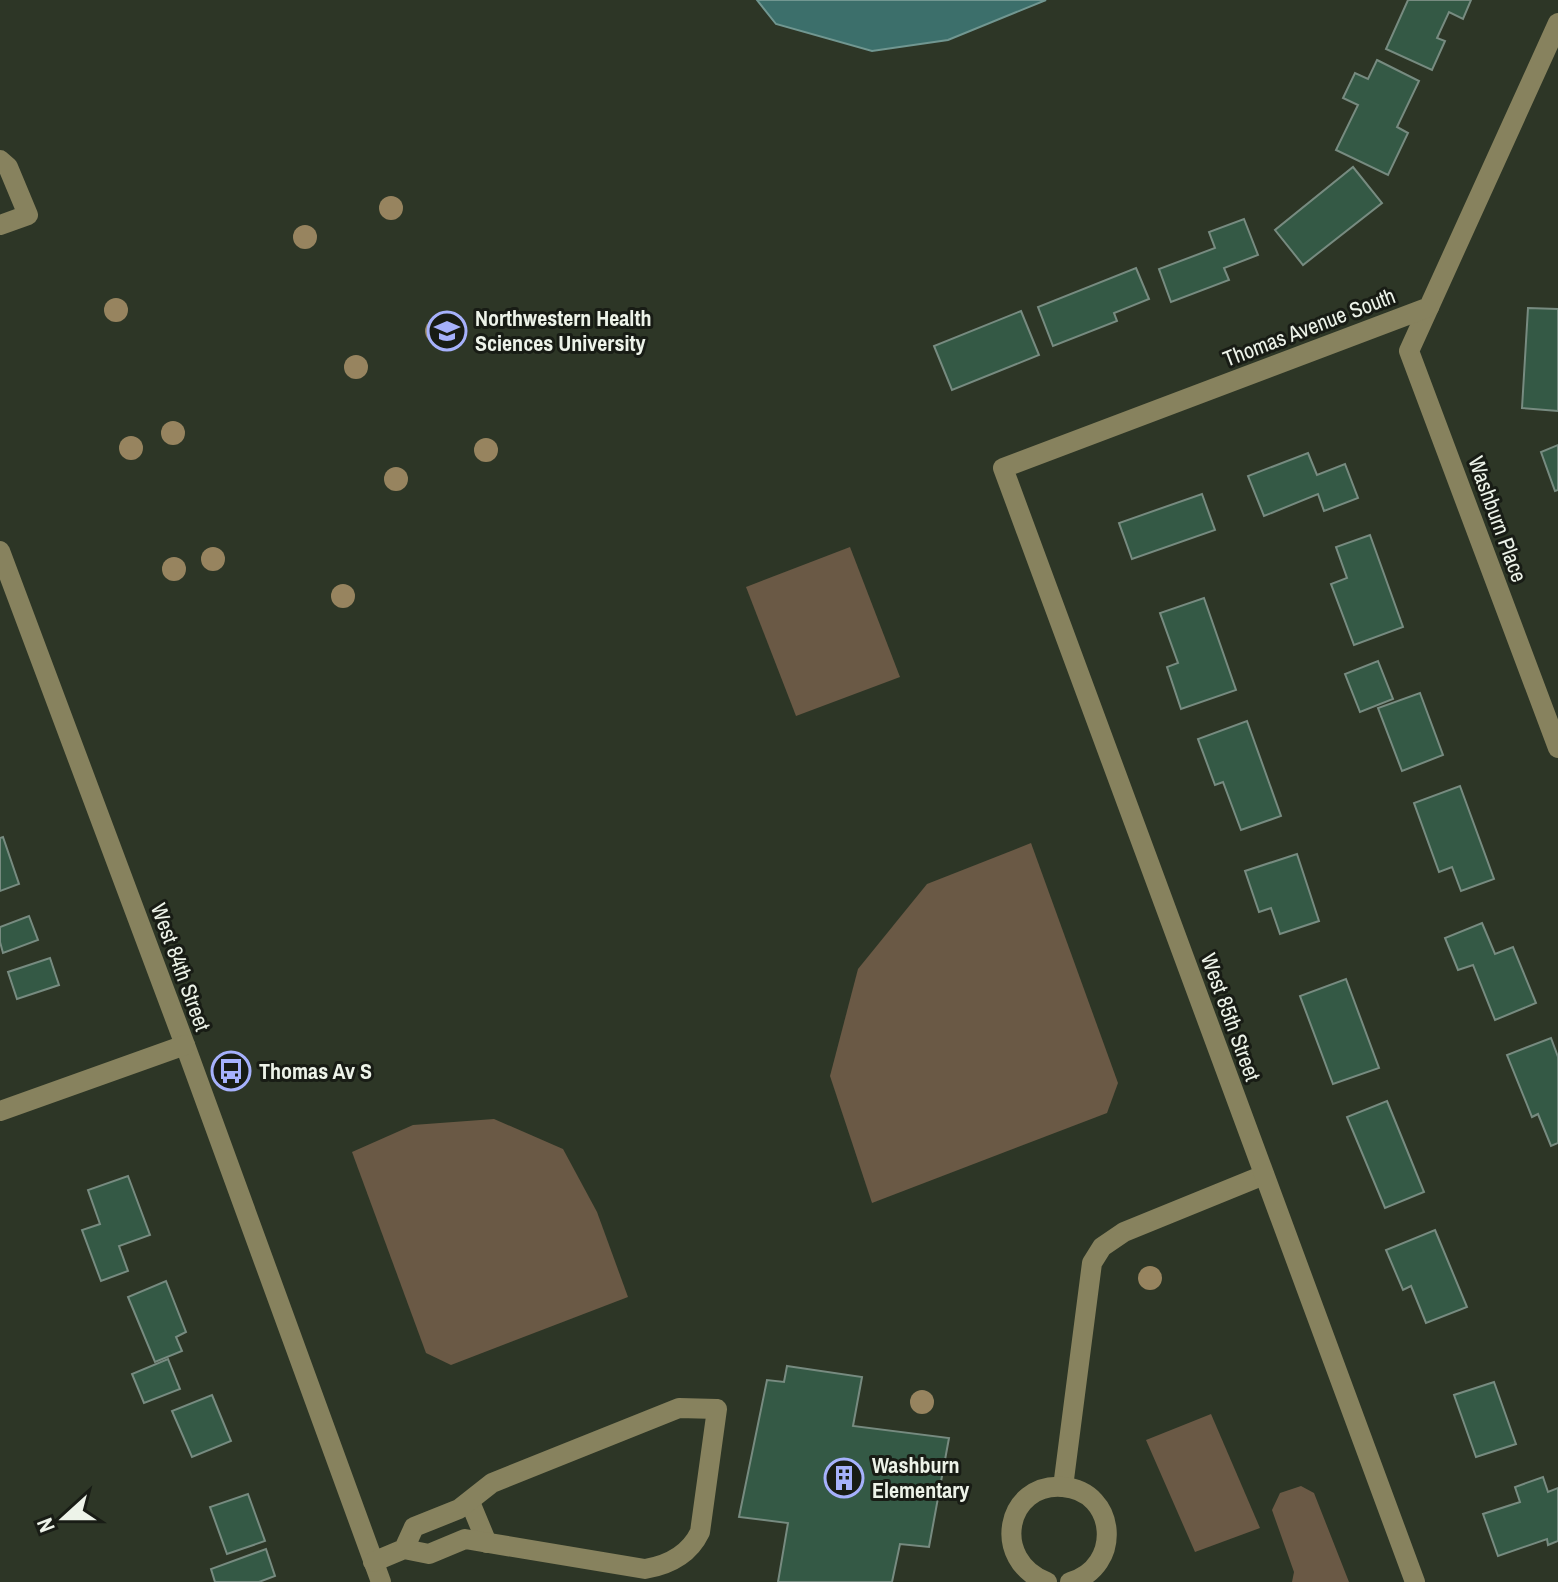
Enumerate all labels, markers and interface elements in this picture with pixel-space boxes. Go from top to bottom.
street label: Thomas Avenue South [1219,280,1399,374]
place label: Northwestern Health Sciences University [475,303,651,358]
school or university icon: Northwestern Health Sciences University [426,310,468,352]
street label: Washburn Place [1461,452,1535,586]
street label: West 84th Street [144,899,218,1035]
street label: West 85th Street [1194,949,1268,1085]
bus stop icon: Thomas Av S [210,1050,252,1092]
place label: Thomas Av S [259,1056,372,1086]
place label: Washburn Elementary [872,1450,969,1505]
building icon: Washburn Elementary [823,1457,865,1499]
north arrow [24,1478,104,1558]
text: N [29,1514,62,1537]

